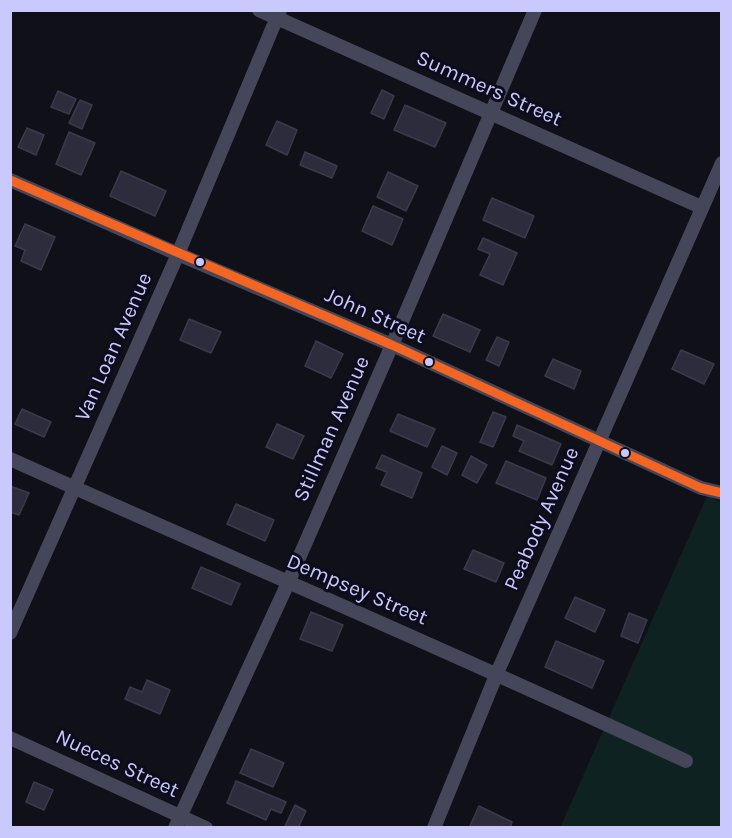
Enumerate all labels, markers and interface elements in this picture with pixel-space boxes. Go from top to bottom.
street label: Summers Street [412,46,566,132]
unlabelled marker [194,256,206,268]
street label: Van Loan Avenue [70,269,158,425]
street label: John Street [321,283,429,349]
street label: Stillman Avenue [289,352,375,506]
unlabelled marker [423,356,435,368]
street label: Peabody Avenue [499,443,585,595]
unlabelled marker [619,447,631,459]
street label: Dempsey Street [283,549,431,631]
street label: Nueces Street [51,724,183,804]

